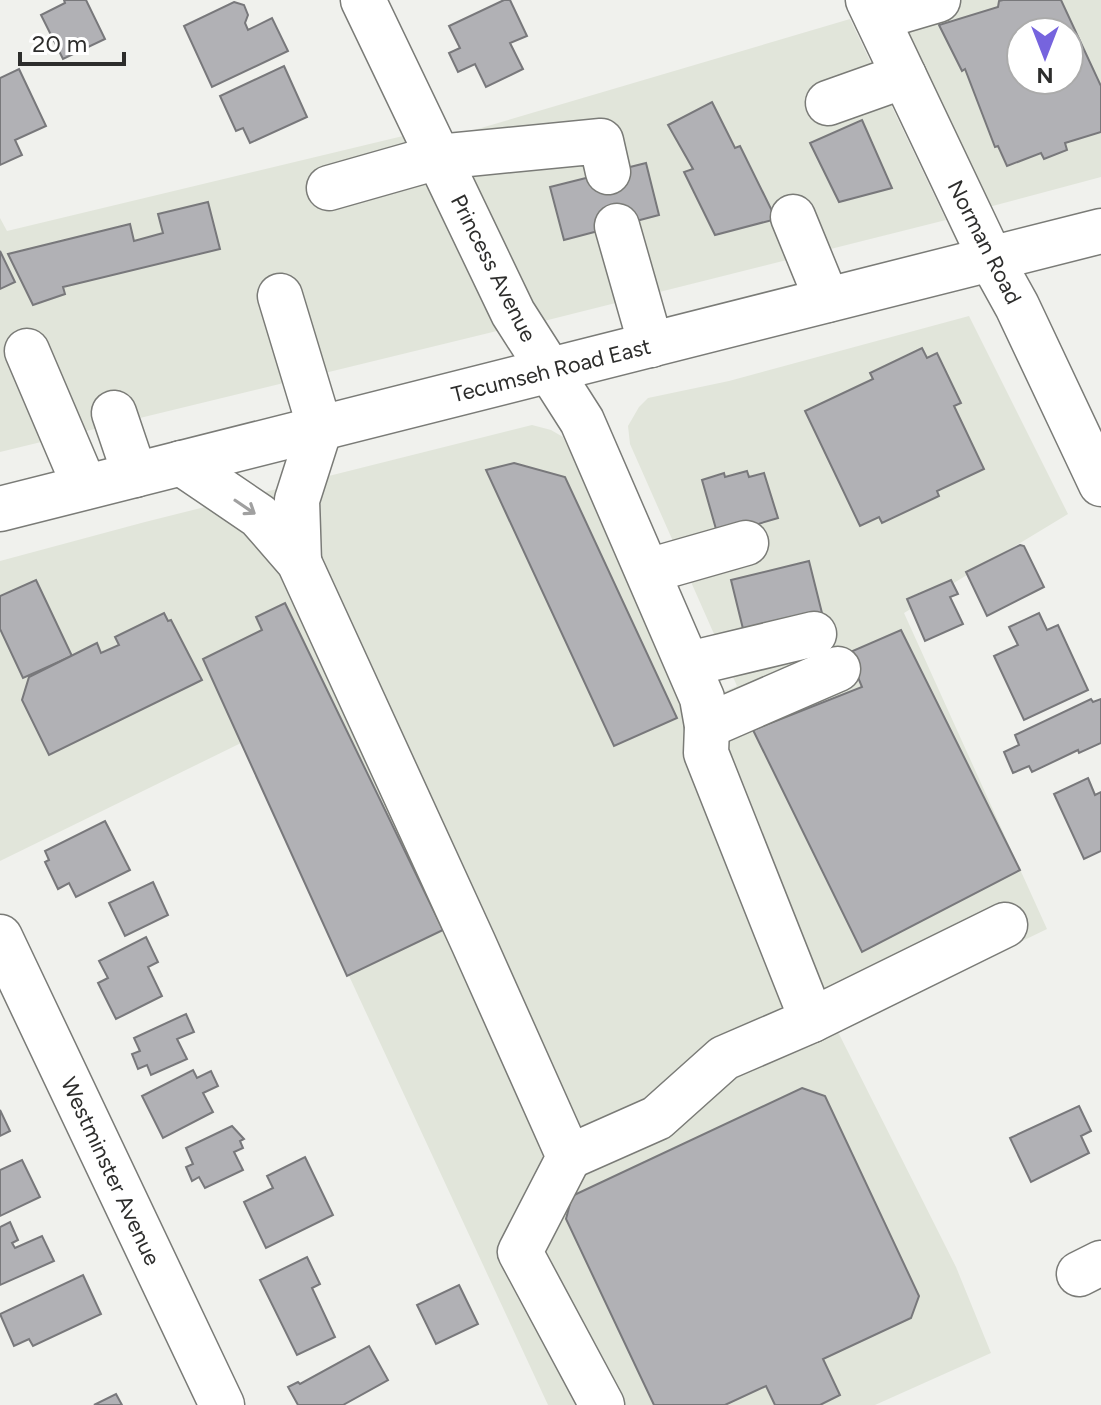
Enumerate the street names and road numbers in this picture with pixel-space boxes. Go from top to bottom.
street label: Norman Road [942,176,1027,309]
street label: Princess Avenue [445,190,542,346]
street label: Tecumseh Road East [449,333,654,408]
street label: Westminster Avenue [55,1073,166,1270]

